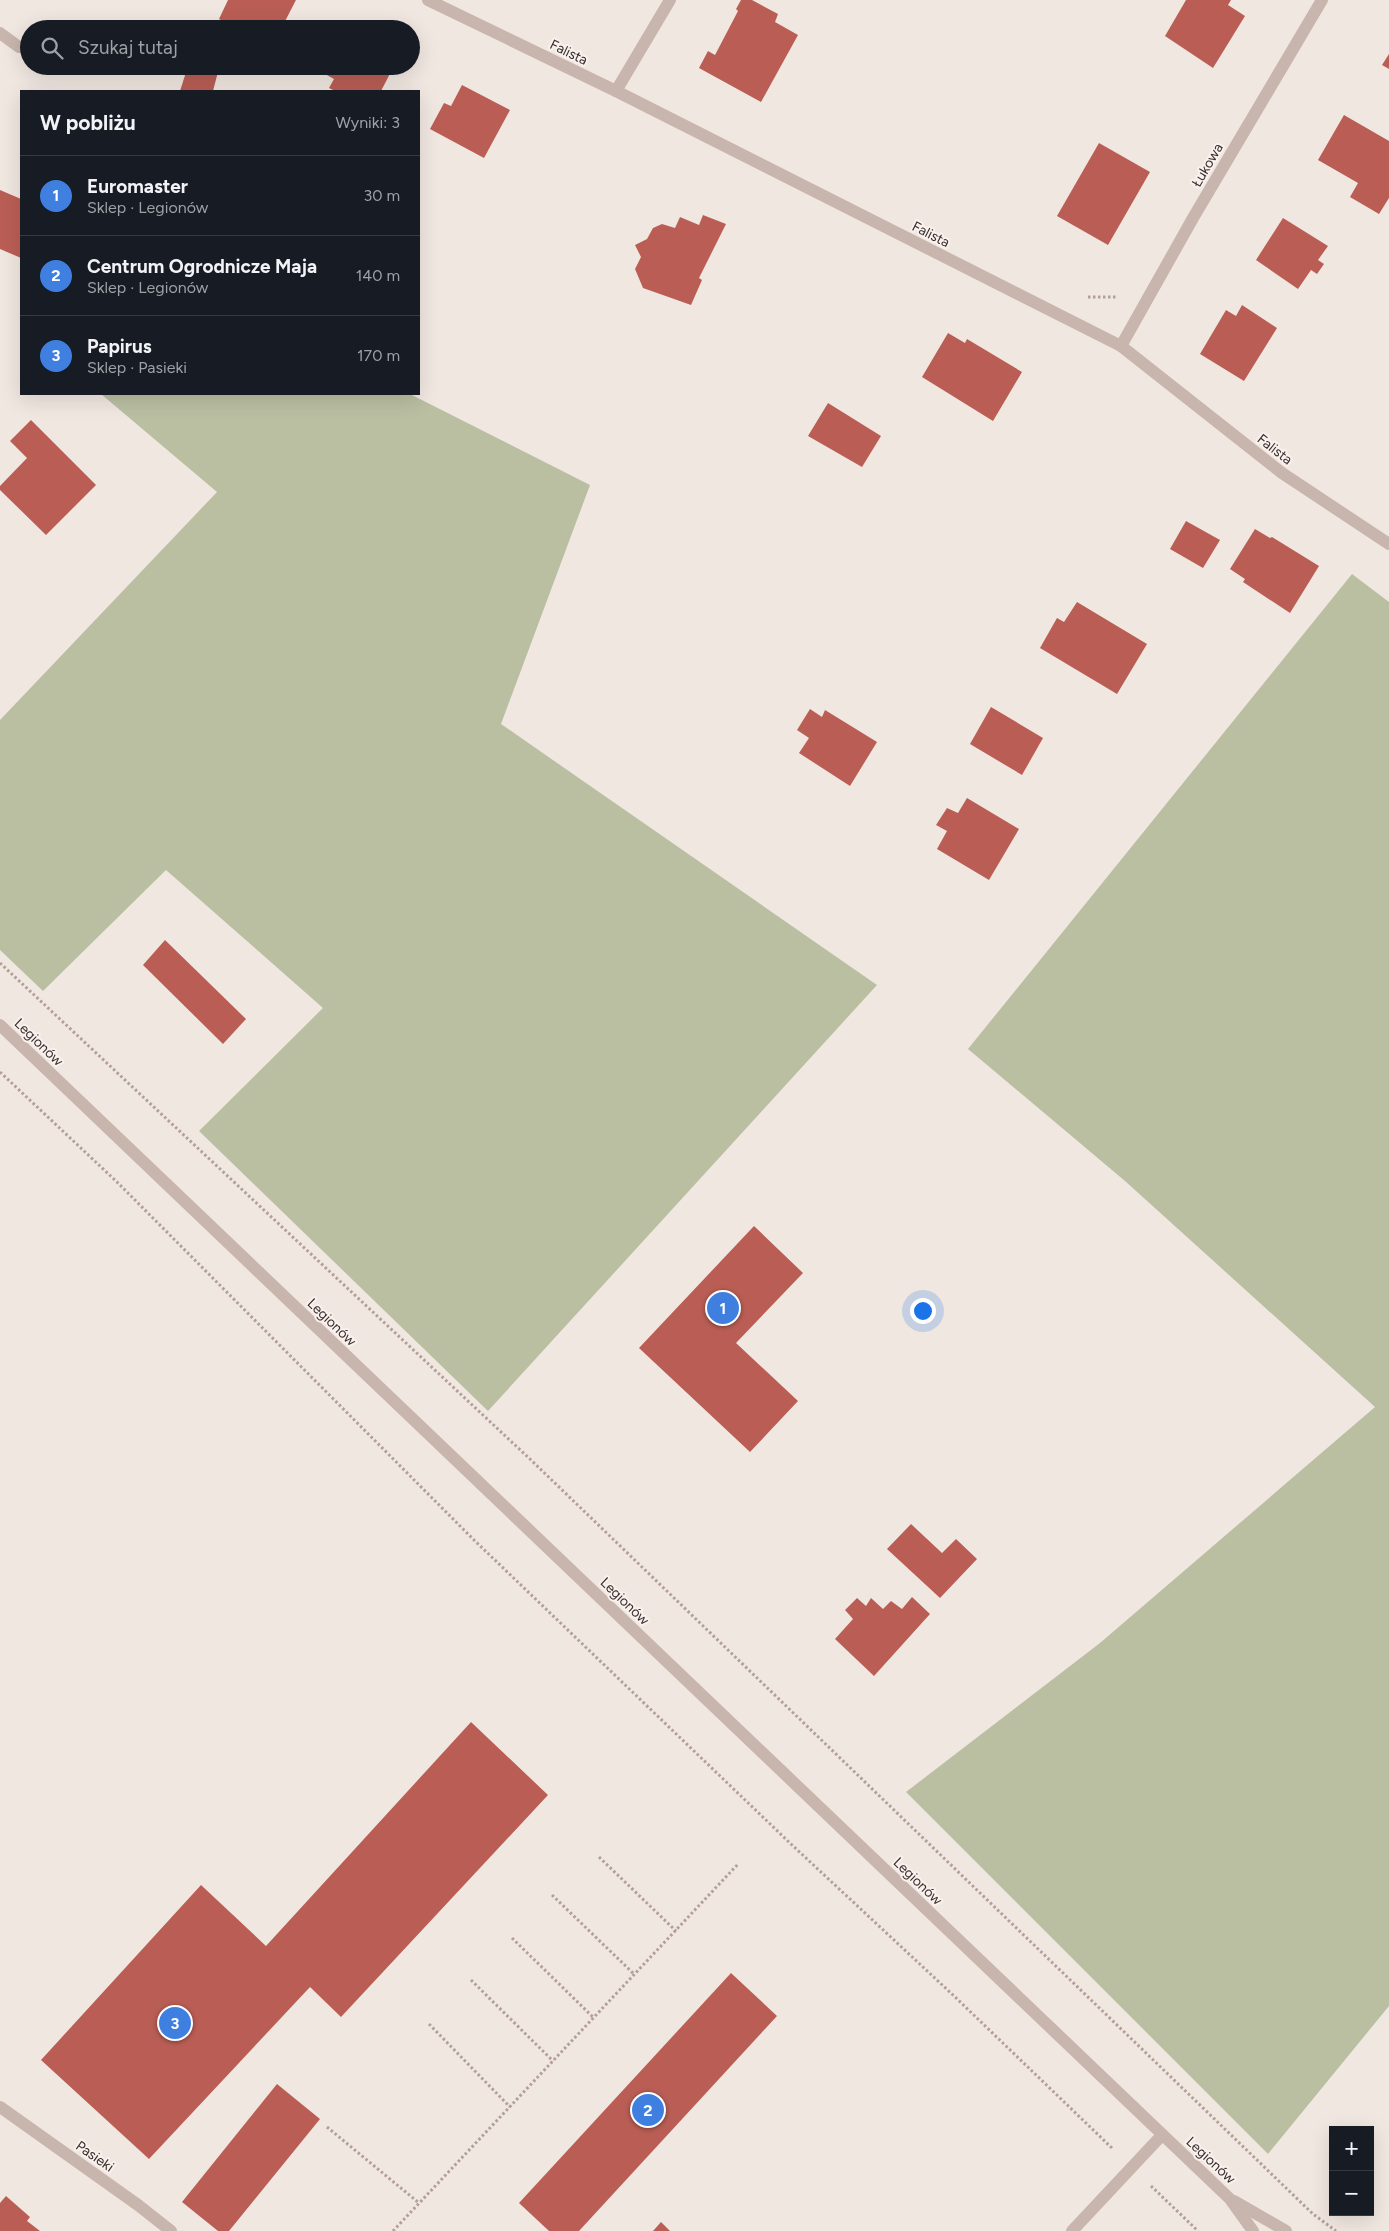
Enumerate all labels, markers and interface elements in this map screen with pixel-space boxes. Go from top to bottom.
search box [20,20,420,75]
icon: search [38,34,66,62]
text: Szukaj tutaj [78,36,178,59]
street label: Falista [547,36,590,69]
text: W pobliżu [40,110,136,135]
text: Wyniki: 3 [335,113,400,132]
street label: Łukowa [1188,140,1227,190]
text: Euromaster [87,175,188,198]
text: 1 [53,186,59,205]
text: 30 m [363,186,400,205]
text: Sklep · Legionów [87,198,208,217]
street label: Falista [909,218,952,251]
text: Centrum Ogrodnicze Maja [87,255,317,278]
text: 2 [51,266,61,285]
text: 140 m [356,266,400,285]
text: Sklep · Legionów [87,278,208,297]
text: Papirus [87,335,152,358]
text: 3 [52,346,60,365]
text: 170 m [357,346,400,365]
text: Sklep · Pasieki [87,358,187,377]
street label: Falista [1254,430,1296,468]
street label: Legionów [11,1015,67,1070]
pin: 1 [707,1289,739,1327]
street label: Legionów [304,1295,360,1350]
your location [910,1298,936,1324]
street label: Legionów [597,1574,653,1629]
street label: Legionów [890,1854,946,1909]
pin: 3 [159,2004,191,2042]
pin: 2 [632,2091,664,2129]
map controls [1329,2126,1374,2216]
button: + [1329,2126,1374,2171]
street label: Legionów [1182,2133,1239,2187]
street label: Pasieki [72,2137,117,2176]
button: − [1329,2171,1374,2216]

